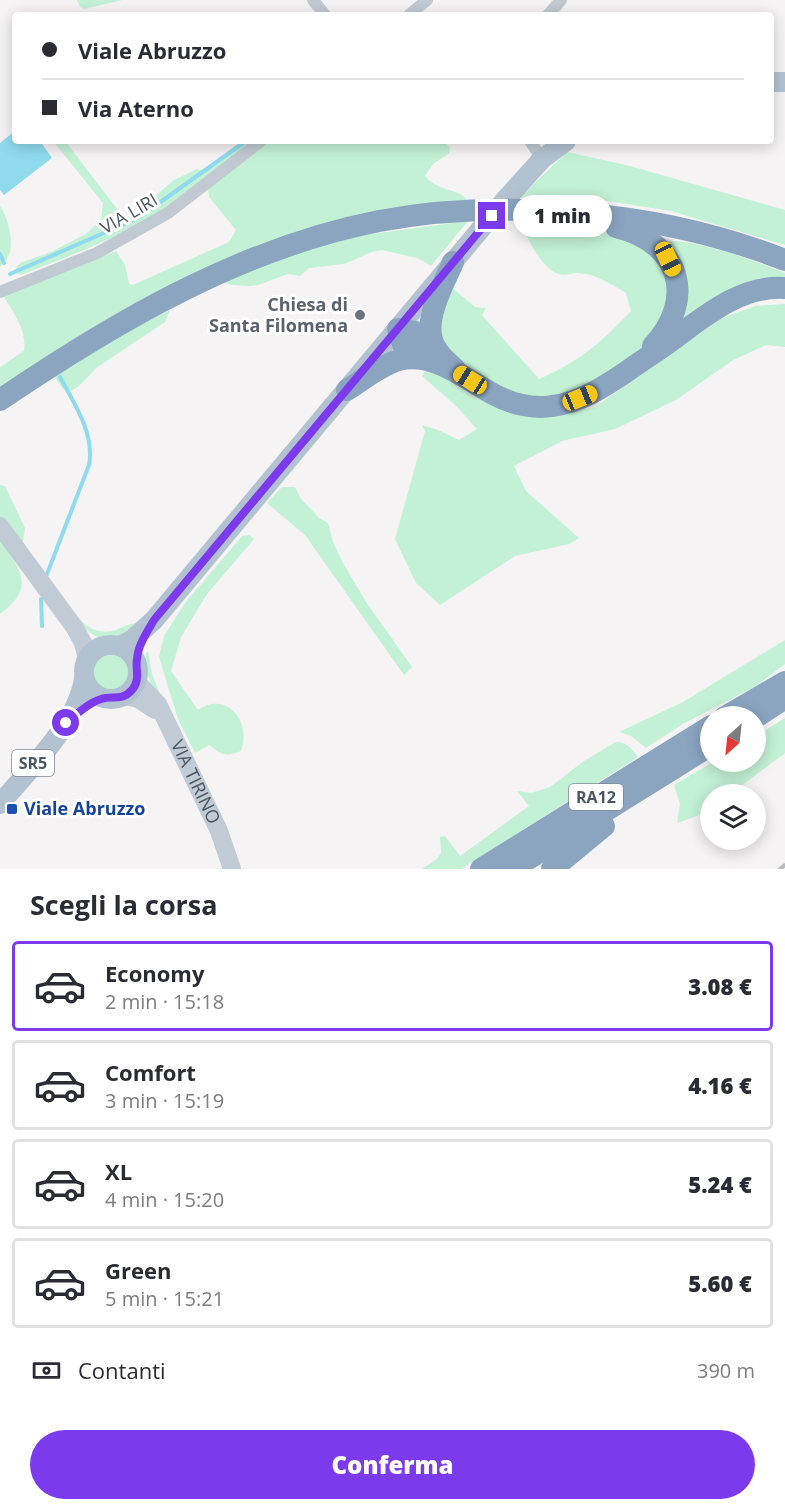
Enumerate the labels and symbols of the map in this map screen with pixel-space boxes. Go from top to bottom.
street label: VIA LIRI [95,187,162,239]
callout: 1 min [513,195,612,237]
route end [478,202,505,229]
car [652,239,684,279]
place label: Chiesa di Santa Filomena [209,292,348,337]
marker: Chiesa di Santa Filomena [353,308,367,322]
car [450,363,490,397]
car [560,383,600,413]
north arrow [700,706,766,772]
route start [52,709,79,736]
street label: VIA TIRINO [166,736,227,828]
road number: SR5 [12,750,54,776]
road number: RA12 [569,784,623,810]
place label: Viale Abruzzo [24,796,145,820]
marker: Viale Abruzzo [5,802,19,816]

